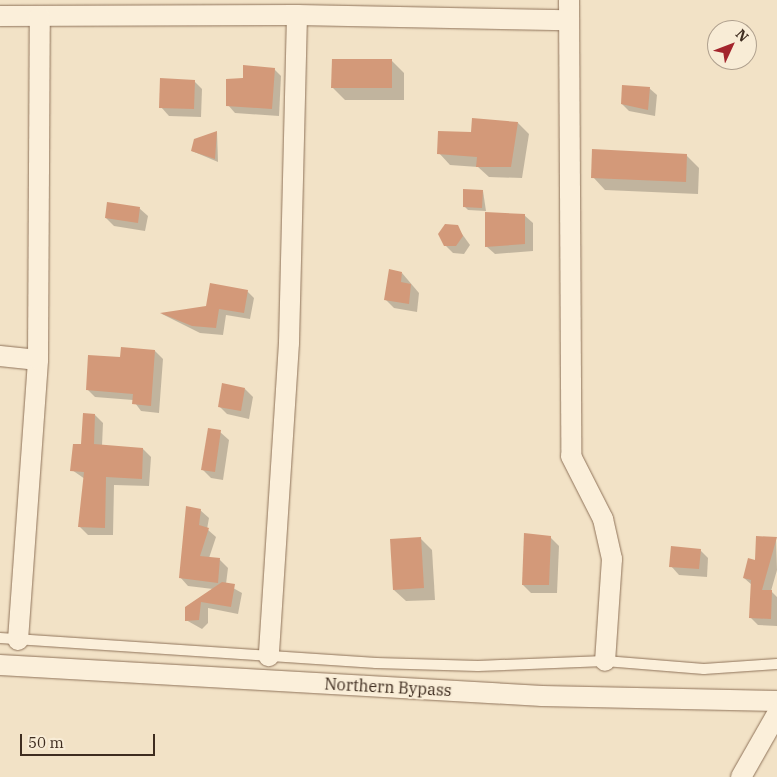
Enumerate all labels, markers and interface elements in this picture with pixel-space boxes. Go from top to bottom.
north arrow [707,20,757,70]
text: N [732,25,753,46]
street label: Northern Bypass [324,674,452,700]
scale bar [22,724,158,756]
text: 50 m [28,733,64,752]

